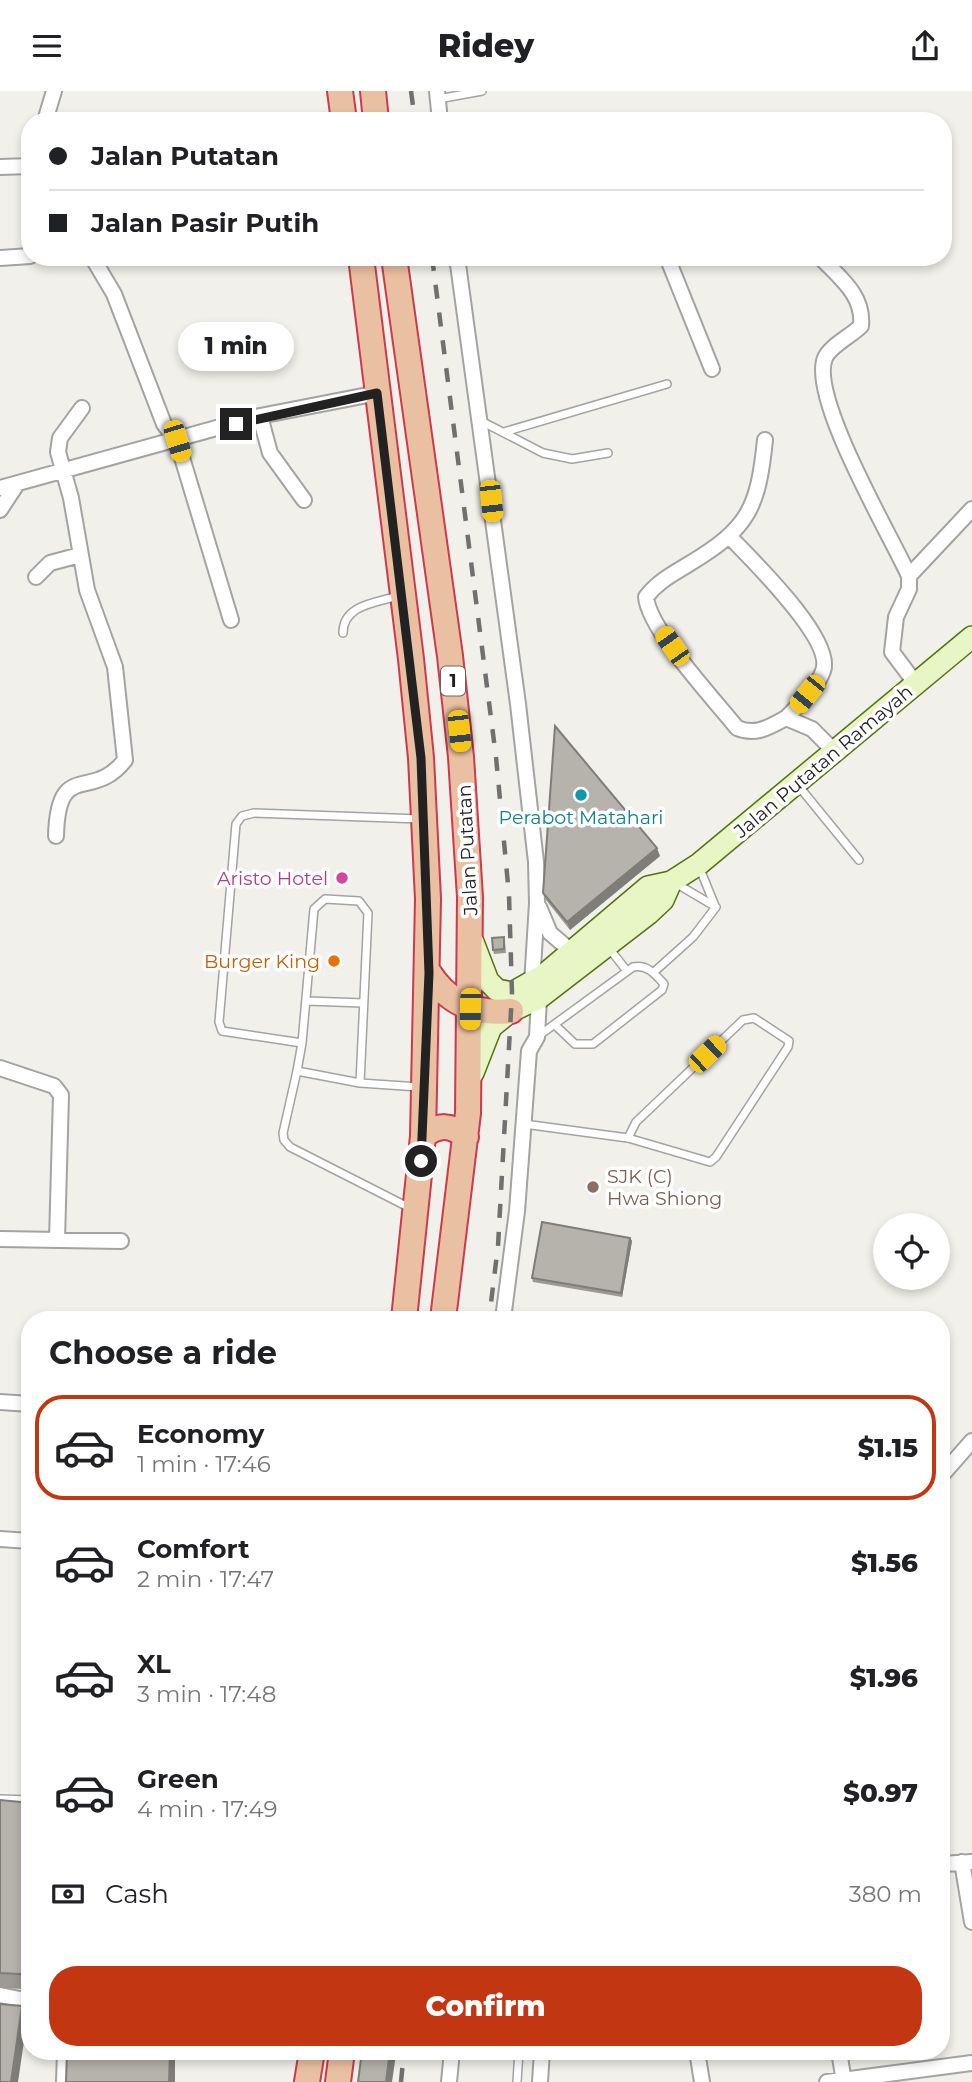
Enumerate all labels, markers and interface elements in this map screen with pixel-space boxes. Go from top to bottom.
text: Ridey [438,26,534,65]
icon: menu [28,27,66,65]
icon: share [906,27,944,65]
text: Jalan Putatan [91,140,279,172]
text: Jalan Pasir Putih [91,207,319,239]
callout: 1 min [178,323,294,371]
text: 1 min [204,332,268,360]
route end [220,408,252,440]
car [161,418,194,464]
car [479,479,504,523]
car [652,623,693,669]
road number: 1 [441,667,465,695]
car [786,671,829,717]
street label: Jalan Putatan Ramayah [729,680,917,843]
car [447,709,472,753]
street label: Jalan Putatan [453,784,482,917]
marker: Perabot Matahari [573,787,589,803]
place label: Perabot Matahari [499,806,663,829]
place label: Aristo Hotel [217,867,328,890]
marker: Aristo Hotel [334,870,350,886]
place label: Burger King [204,950,320,973]
marker: Burger King [326,953,342,969]
car [460,988,481,1030]
car [685,1032,730,1076]
route start [405,1145,437,1177]
place label: SJK (C) Hwa Shiong [607,1165,722,1210]
marker: SJK (C) Hwa Shiong [585,1179,601,1195]
map controls [873,1213,950,1290]
button: locate [873,1213,950,1290]
text: Choose a ride [49,1333,277,1372]
icon: car [53,1416,116,1479]
text: Economy [137,1418,264,1450]
text: $1.15 [858,1432,918,1464]
text: 1 min · 17:46 [137,1450,271,1478]
icon: car [53,1531,116,1594]
text: Comfort [137,1533,249,1565]
text: $1.56 [851,1547,918,1579]
text: 2 min · 17:47 [137,1565,274,1593]
icon: car [53,1646,116,1709]
text: XL [137,1648,171,1680]
text: $1.96 [850,1662,918,1694]
text: 3 min · 17:48 [137,1680,276,1708]
icon: car [53,1761,116,1824]
text: Green [137,1763,219,1795]
text: $0.97 [843,1777,918,1809]
text: 4 min · 17:49 [137,1795,278,1823]
icon: cash [49,1875,87,1913]
text: Cash [105,1878,169,1910]
text: 380 m [849,1880,922,1908]
button: Confirm [49,1966,922,2046]

